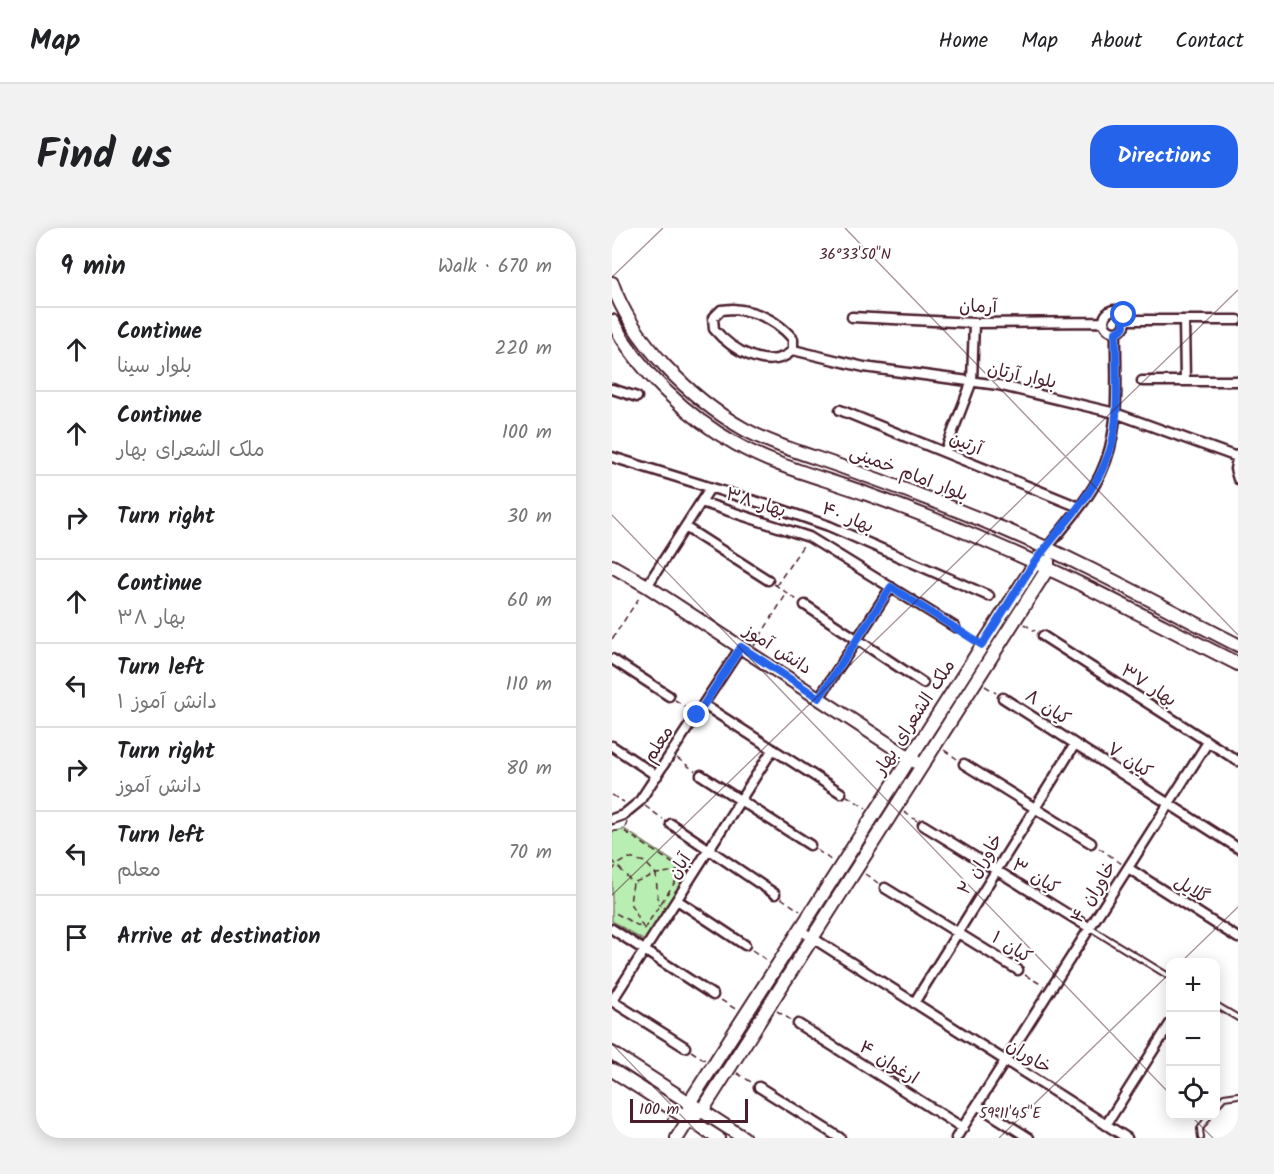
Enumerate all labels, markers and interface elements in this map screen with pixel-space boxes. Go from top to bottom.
text: Map [30,19,81,64]
text: Home [939,25,988,58]
text: Map [1021,25,1058,58]
text: About [1091,25,1142,58]
text: Contact [1175,25,1244,58]
text: Find us [36,123,172,190]
button: Directions [1090,125,1238,188]
text: 36°33'50"N [819,243,891,267]
text: 9 min [60,246,126,288]
text: Walk · 670 m [438,251,552,283]
street label: آرمان [959,293,999,322]
route start [1110,301,1136,327]
text: Continue [117,315,202,350]
icon: ahead [60,333,93,366]
text: 220 m [495,333,552,365]
text: بلوار سینا [117,351,192,383]
street label: بلوار آرتان [984,355,1059,398]
text: Continue [117,399,202,434]
icon: ahead [60,417,93,450]
text: 100 m [502,417,552,449]
street label: آرتین [944,425,988,465]
text: ملک الشعرای بهار [117,435,265,467]
street label: بلوار امام خمینی [845,439,972,510]
street label: بهار ۳۸ [722,481,789,526]
street label: بهار ۴۰ [817,495,878,542]
text: Turn right [117,500,215,535]
icon: right [60,501,93,534]
text: 30 m [507,501,552,533]
text: Continue [117,567,202,602]
icon: ahead [60,585,93,618]
text: 60 m [507,585,552,617]
text: بهار ۳۸ [117,603,186,635]
street label: دانش آموز [736,616,817,683]
text: Turn left [117,651,204,686]
street label: ملک الشعرای بهار [866,654,964,783]
street label: بهار ۳۷ [1114,657,1182,715]
icon: left [60,669,93,702]
text: 110 m [506,669,552,701]
street label: کیان ۸ [1019,683,1076,734]
text: دانش آموز ۱ [117,687,217,719]
route end [683,701,709,727]
street label: معلم [636,720,682,769]
text: Turn right [117,735,215,770]
street label: کیان ۷ [1101,736,1158,787]
icon: right [60,753,93,786]
text: 80 m [506,753,552,785]
text: دانش آموز [117,771,202,803]
text: Turn left [117,819,204,854]
street label: خاوران ۲ [951,828,1012,901]
icon: left [60,837,93,870]
text: 70 m [509,837,552,869]
street label: آبان [661,847,700,886]
street label: کیان ۳ [1006,852,1065,903]
text: معلم [117,855,161,887]
street label: خاوران ۴ [1064,856,1125,930]
street label: گلایل [1168,868,1215,913]
text: Arrive at destination [117,920,320,955]
icon: arrive [60,921,93,954]
street label: کیان ۱ [985,924,1037,972]
map controls [1166,958,1220,1120]
button: + [1166,958,1220,1012]
button: − [1166,1012,1220,1066]
street label: خاوران [1000,1032,1056,1082]
street label: ارغوان ۴ [853,1034,924,1093]
button: locate [1166,1066,1220,1120]
scale bar [630,1096,748,1124]
text: 100 m [639,1097,679,1122]
text: 59°11'45"E [979,1102,1042,1126]

